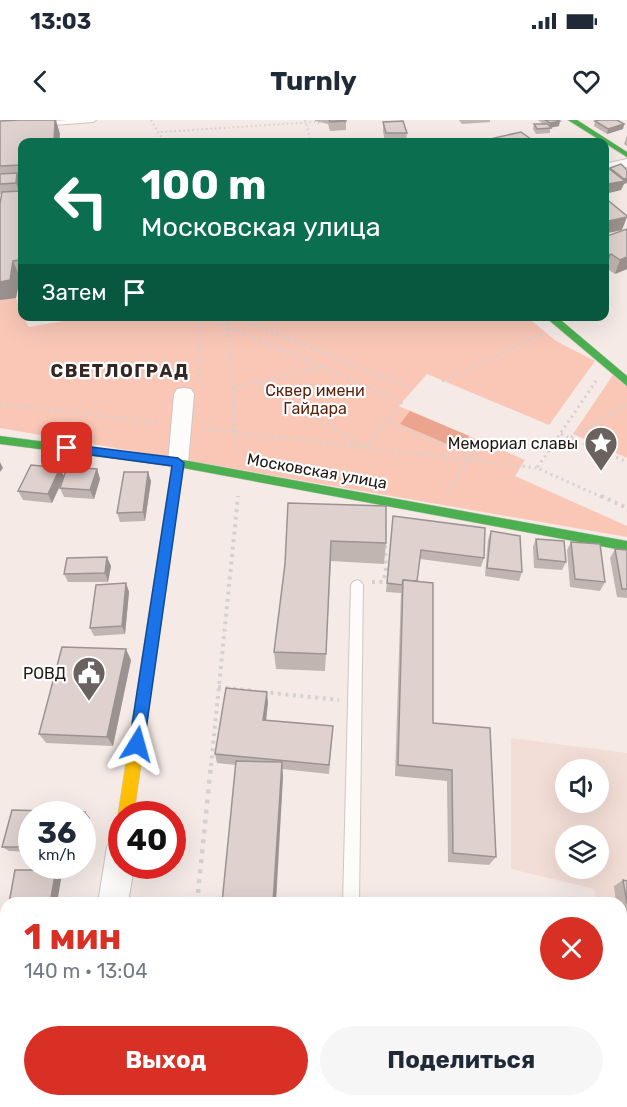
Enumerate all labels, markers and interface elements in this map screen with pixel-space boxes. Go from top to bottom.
text: 13:03 [30,8,91,35]
icon: back [24,65,57,98]
text: Turnly [270,65,357,97]
icon: heart [570,65,603,98]
text: 100 m [141,160,266,210]
icon: left [42,162,120,240]
text: Московская улица [141,211,381,243]
icon: arrive [118,276,151,309]
text: Затем [42,279,106,306]
district label: СВЕТЛОГРАД [51,360,189,382]
park label: Сквер имени Гайдара [265,381,365,418]
pin [41,422,92,473]
place icon: Мемориал славы [583,425,619,472]
icon: arrive [50,431,83,464]
place label: Мемориал славы [448,434,578,453]
street label: Московская улица [245,449,389,493]
public building icon: РОВД [71,655,107,702]
place label: РОВД [23,664,66,683]
position arrow [105,712,169,776]
map controls [555,759,609,879]
button: sound [555,759,609,813]
speed limit sign: 40 [108,801,186,879]
text: 36 [37,815,77,851]
button: layers [555,825,609,879]
text: km/h [38,846,76,864]
text: 1 мин [24,915,122,958]
button: close [540,917,603,980]
text: 140 m · 13:04 [24,959,148,983]
button: Выход [24,1026,308,1095]
button: Поделиться [320,1026,603,1095]

